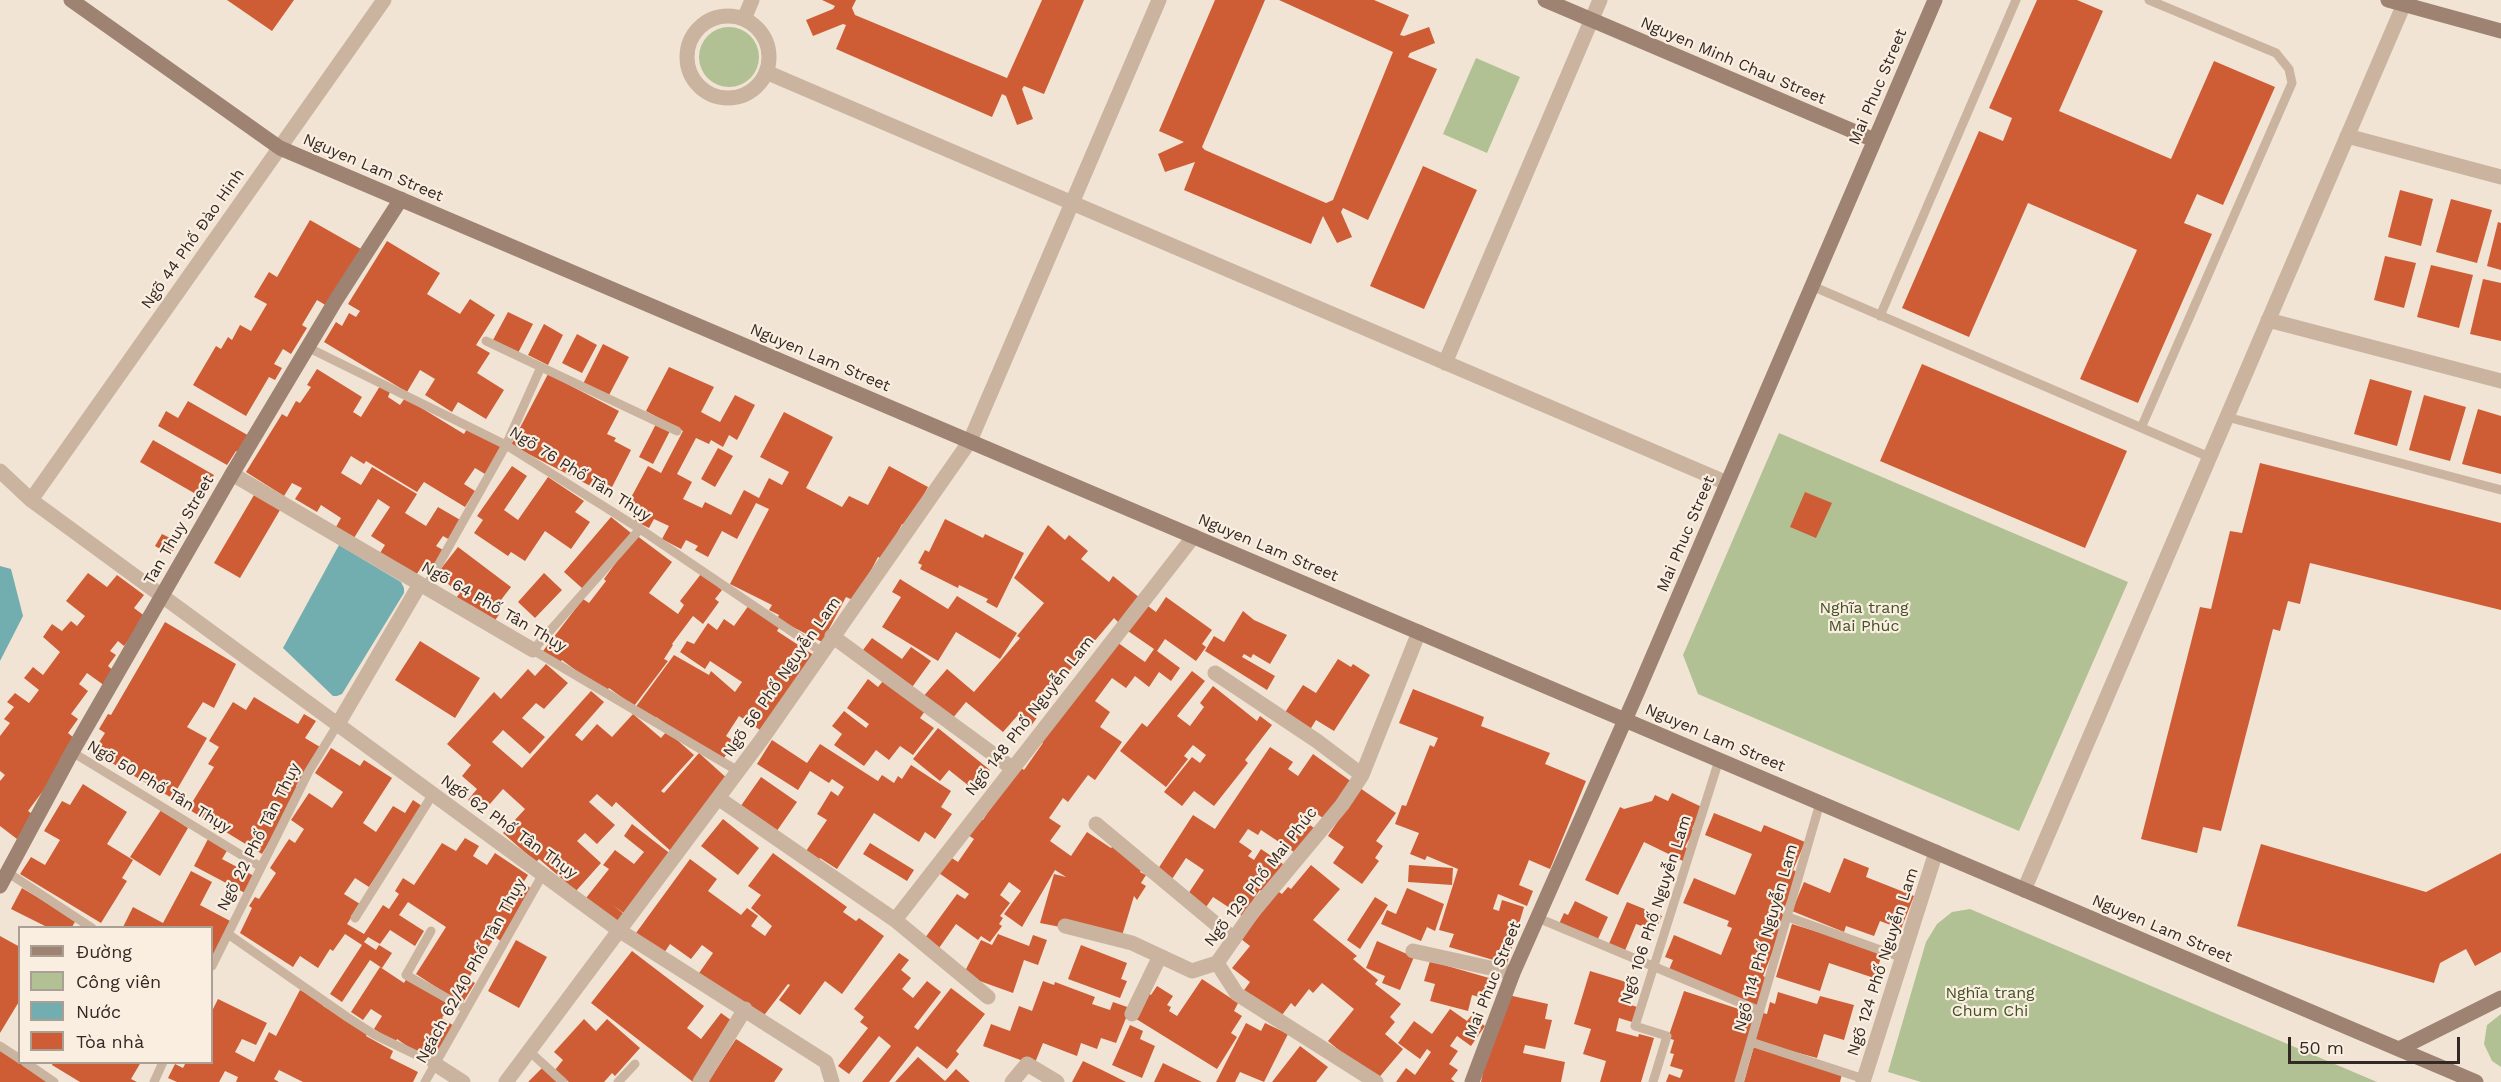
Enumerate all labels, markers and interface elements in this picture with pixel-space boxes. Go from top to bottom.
street label: Nguyen Minh Chau Street [1637,13,1829,109]
street label: Mai Phuc Street [1845,26,1911,148]
street label: Nguyen Lam Street [300,130,446,206]
street label: Ngõ 44 Phố Đào Hinh [137,165,249,313]
street label: Nguyen Lam Street [747,320,893,396]
street label: Ngõ 76 Phố Tân Thụy [506,423,654,525]
street label: Tan Thuy Street [140,472,218,588]
street label: Mai Phuc Street [1653,473,1719,595]
street label: Nguyen Lam Street [1195,510,1341,586]
street label: Ngõ 64 Phố Tân Thụy [418,558,570,656]
street label: Ngõ 56 Phố Nguyễn Lam [719,593,845,761]
park label: Nghĩa trang Mai Phúc [1819,598,1909,636]
street label: Ngõ 148 Phố Nguyễn Lam [962,632,1098,800]
street label: Nguyen Lam Street [1642,700,1788,776]
street label: Ngõ 50 Phố Tân Thụy [84,736,234,838]
street label: Ngõ 22 Phố Tân Thụy [213,760,305,914]
street label: Ngõ 62 Phố Tân Thụy [437,771,581,883]
street label: Ngõ 129 Phố Mai Phúc [1201,803,1321,951]
street label: Ngõ 106 Phố Nguyễn Lam [1616,813,1696,1007]
street label: Ngõ 114 Phố Nguyễn Lam [1730,842,1802,1034]
street label: Ngõ 124 Phố Nguyễn Lam [1843,865,1923,1059]
street label: Ngách 62/40 Phố Tân Thụy [412,875,530,1067]
street label: Nguyen Lam Street [2089,891,2235,967]
street label: Mai Phuc Street [1461,919,1525,1041]
legend [18,926,213,1064]
text: Đường [76,941,132,962]
text: Công viên [76,971,161,992]
park label: Nghĩa trang Chum Chi [1945,983,2035,1021]
text: Nước [76,1001,121,1022]
scale bar [2291,1025,2464,1063]
text: Tòa nhà [76,1031,144,1052]
text: 50 m [2299,1037,2344,1058]

